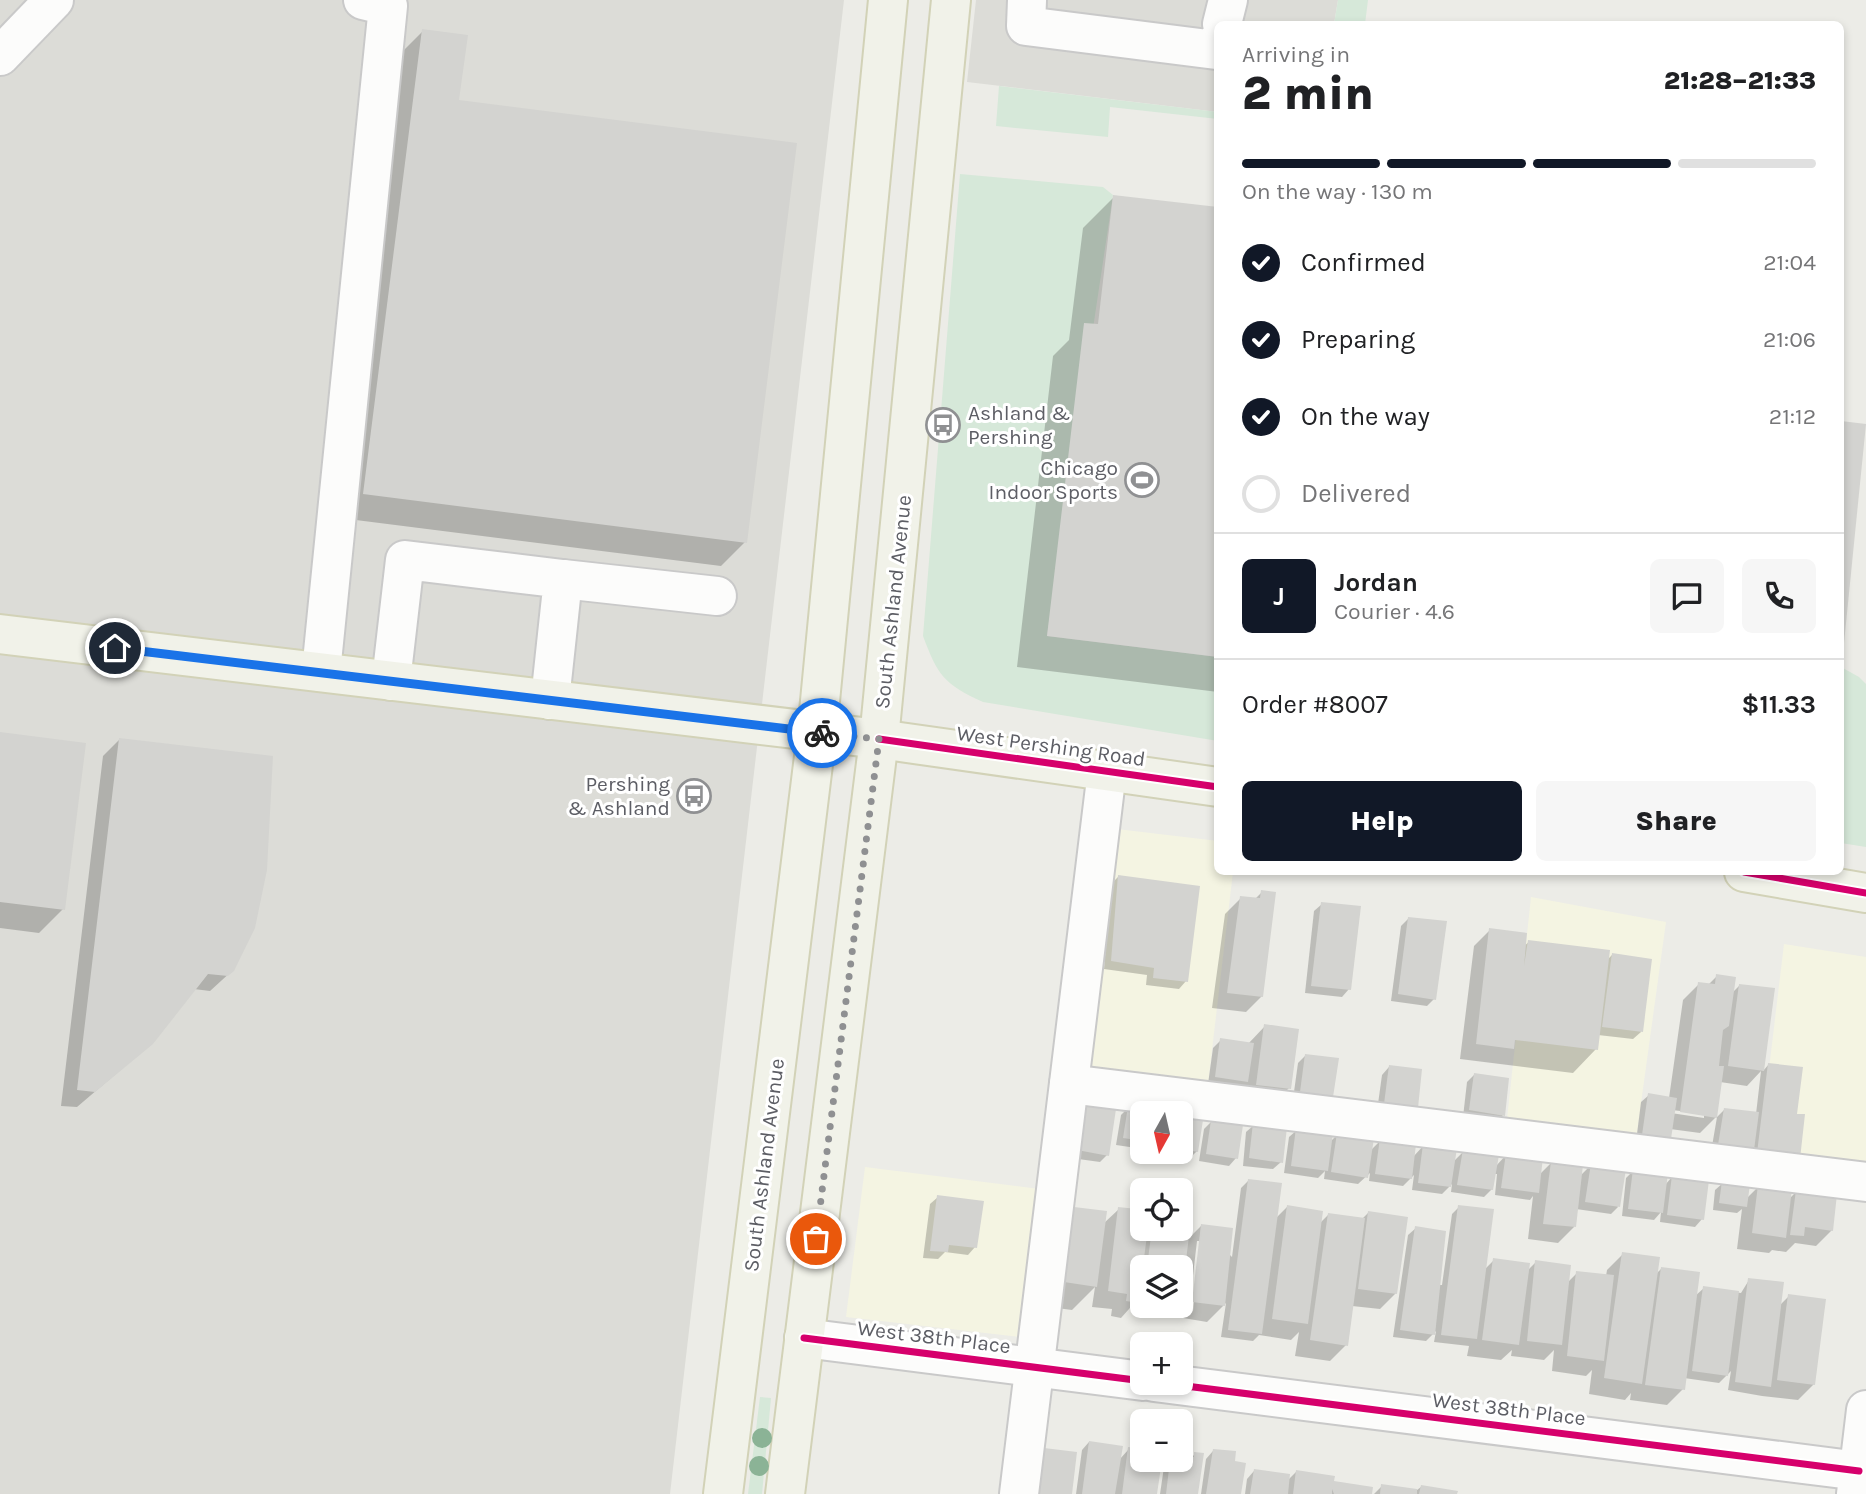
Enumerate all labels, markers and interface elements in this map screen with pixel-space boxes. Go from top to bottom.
text: Arriving in [1242,41,1350,68]
text: 21:28–21:33 [1664,65,1816,96]
text: 2 min [1242,67,1374,121]
text: On the way · 130 m [1242,178,1433,205]
icon: check [1242,244,1280,282]
text: Confirmed [1301,247,1426,278]
text: 21:04 [1763,249,1816,276]
icon: check [1242,321,1280,359]
text: Preparing [1301,324,1415,355]
text: 21:06 [1763,326,1816,353]
icon: check [1242,398,1280,436]
place label: Ashland & Pershing [968,401,1071,449]
text: On the way [1301,401,1430,432]
text: 21:12 [1769,403,1816,430]
bus stop icon: Ashland & Pershing [924,406,962,444]
place label: Chicago Indoor Sports [989,456,1118,504]
sports icon: Chicago Indoor Sports [1123,461,1161,499]
text: Delivered [1301,478,1411,509]
street label: South Ashland Avenue [870,494,916,710]
button: chat [1650,559,1724,633]
button: phone [1742,559,1816,633]
text: Jordan [1334,567,1418,598]
text: J [1273,581,1285,612]
text: Courier · 4.6 [1334,598,1455,625]
pin [85,618,145,678]
icon: home [96,629,134,667]
text: Order #8007 [1242,689,1388,720]
text: $11.33 [1742,689,1816,720]
courier [787,698,857,768]
icon: bike [803,714,841,752]
street label: West Pershing Road [955,721,1147,771]
place label: Pershing & Ashland [567,772,670,820]
bus stop icon: Pershing & Ashland [675,777,713,815]
button: Help [1242,781,1522,861]
button: Share [1536,781,1816,861]
street label: South Ashland Avenue [739,1057,789,1273]
north arrow [1130,1101,1194,1164]
map controls [1130,1101,1193,1472]
button: locate [1130,1178,1193,1241]
pin [786,1209,846,1269]
icon: bag [797,1220,835,1258]
button: layers [1130,1255,1193,1318]
street label: West 38th Place [856,1316,1012,1358]
button: + [1130,1332,1193,1395]
street label: West 38th Place [1431,1388,1587,1430]
button: − [1130,1409,1193,1472]

